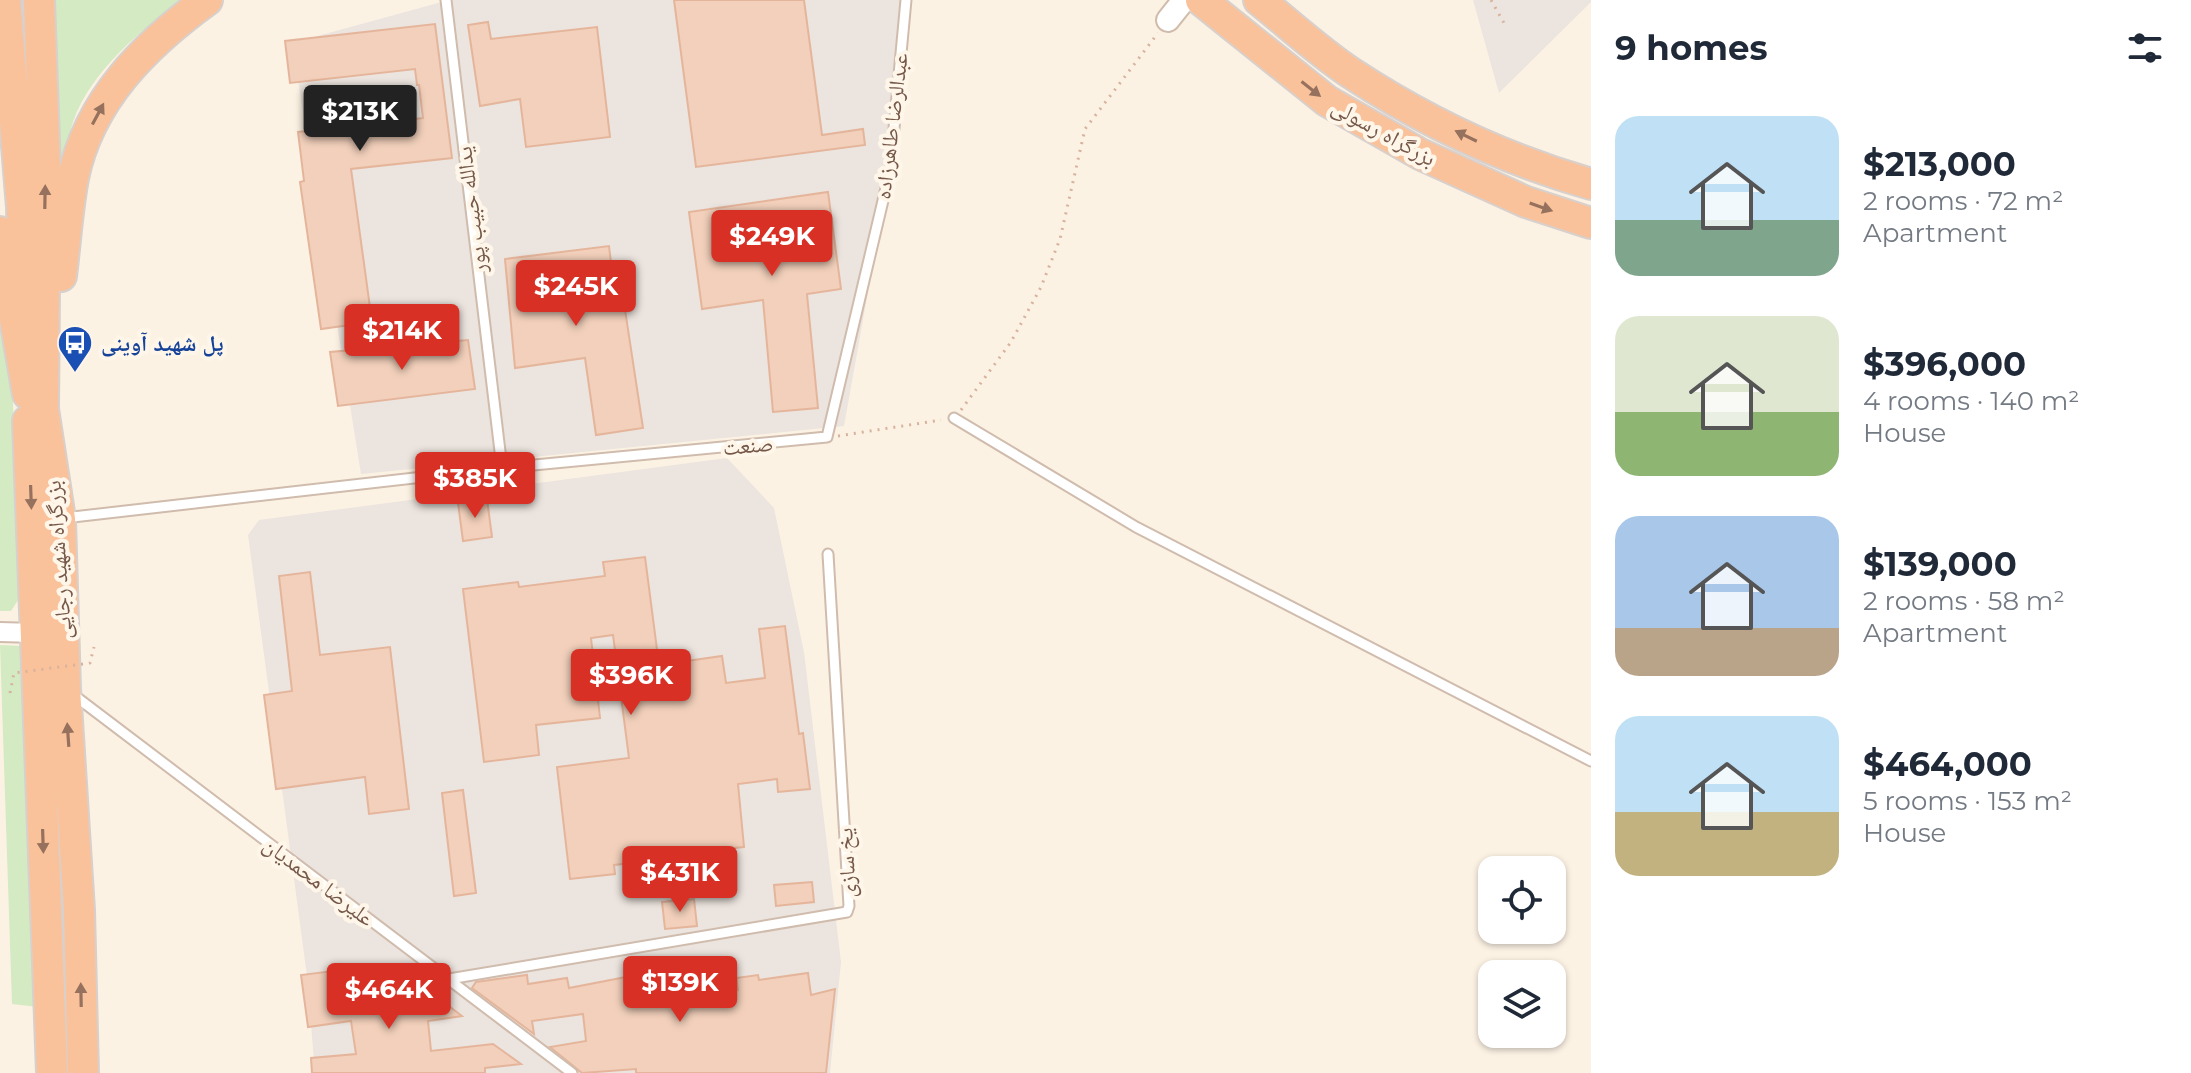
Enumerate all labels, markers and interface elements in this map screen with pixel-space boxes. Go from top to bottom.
icon: filters [2123,26,2167,70]
text: 9 homes [1615,27,1768,69]
street label: عبدالرضا طاهرزاده [869,51,914,201]
one-way arrow [1301,80,1321,96]
pin: $213K [304,85,416,153]
street label: بزرگراه رسولی [1327,93,1440,172]
text: $213K [322,95,398,127]
one-way arrow [91,103,105,125]
one-way arrow [1454,129,1478,143]
text: $213,000 [1863,143,2016,185]
street label: یدالله حبیب پور [450,145,493,276]
icon: home [1679,148,1775,244]
one-way arrow [39,184,51,209]
text: 2 rooms · 72 m² [1863,185,2063,217]
one-way arrow [1530,202,1554,214]
pin: $249K [716,210,828,278]
text: Apartment [1863,217,2007,249]
text: $249K [729,220,815,252]
pin: $245K [520,260,632,328]
text: $245K [534,270,618,302]
pin: $214K [346,304,458,372]
text: $214K [362,314,442,346]
bus stop icon: پل شهید آوینی [56,324,94,374]
place label: پل شهید آوینی [101,330,224,357]
text: $396,000 [1863,343,2026,385]
icon: home [1679,348,1775,444]
text: 4 rooms · 140 m² [1863,385,2080,417]
text: House [1863,417,1946,449]
street label: صنعت [722,430,775,461]
pin: $385K [419,452,531,520]
text: $385K [433,462,517,494]
street label: بزرگراه شهید رجایی [39,480,78,640]
one-way arrow [24,485,37,510]
text: $139,000 [1863,543,2017,585]
icon: home [1679,548,1775,644]
text: 2 rooms · 58 m² [1863,585,2065,617]
text: Apartment [1863,617,2007,649]
pin: $396K [575,649,687,717]
text: $396K [589,659,673,691]
one-way arrow [61,722,74,747]
text: $464,000 [1863,743,2032,785]
icon: home [1679,748,1775,844]
text: 5 rooms · 153 m² [1863,785,2072,817]
text: House [1863,817,1946,849]
street label: یخ سازی [831,827,862,899]
one-way arrow [37,829,50,854]
street label: علیرضا محمدیان [258,831,380,932]
pin: $431K [624,846,736,914]
text: $431K [640,856,720,888]
map controls [1478,856,1566,1048]
button: locate [1478,856,1566,944]
pin: $139K [624,956,736,1024]
button: layers [1478,960,1566,1048]
pin: $464K [333,963,445,1031]
text: $139K [641,966,719,998]
text: $464K [345,973,433,1005]
one-way arrow [75,982,87,1007]

